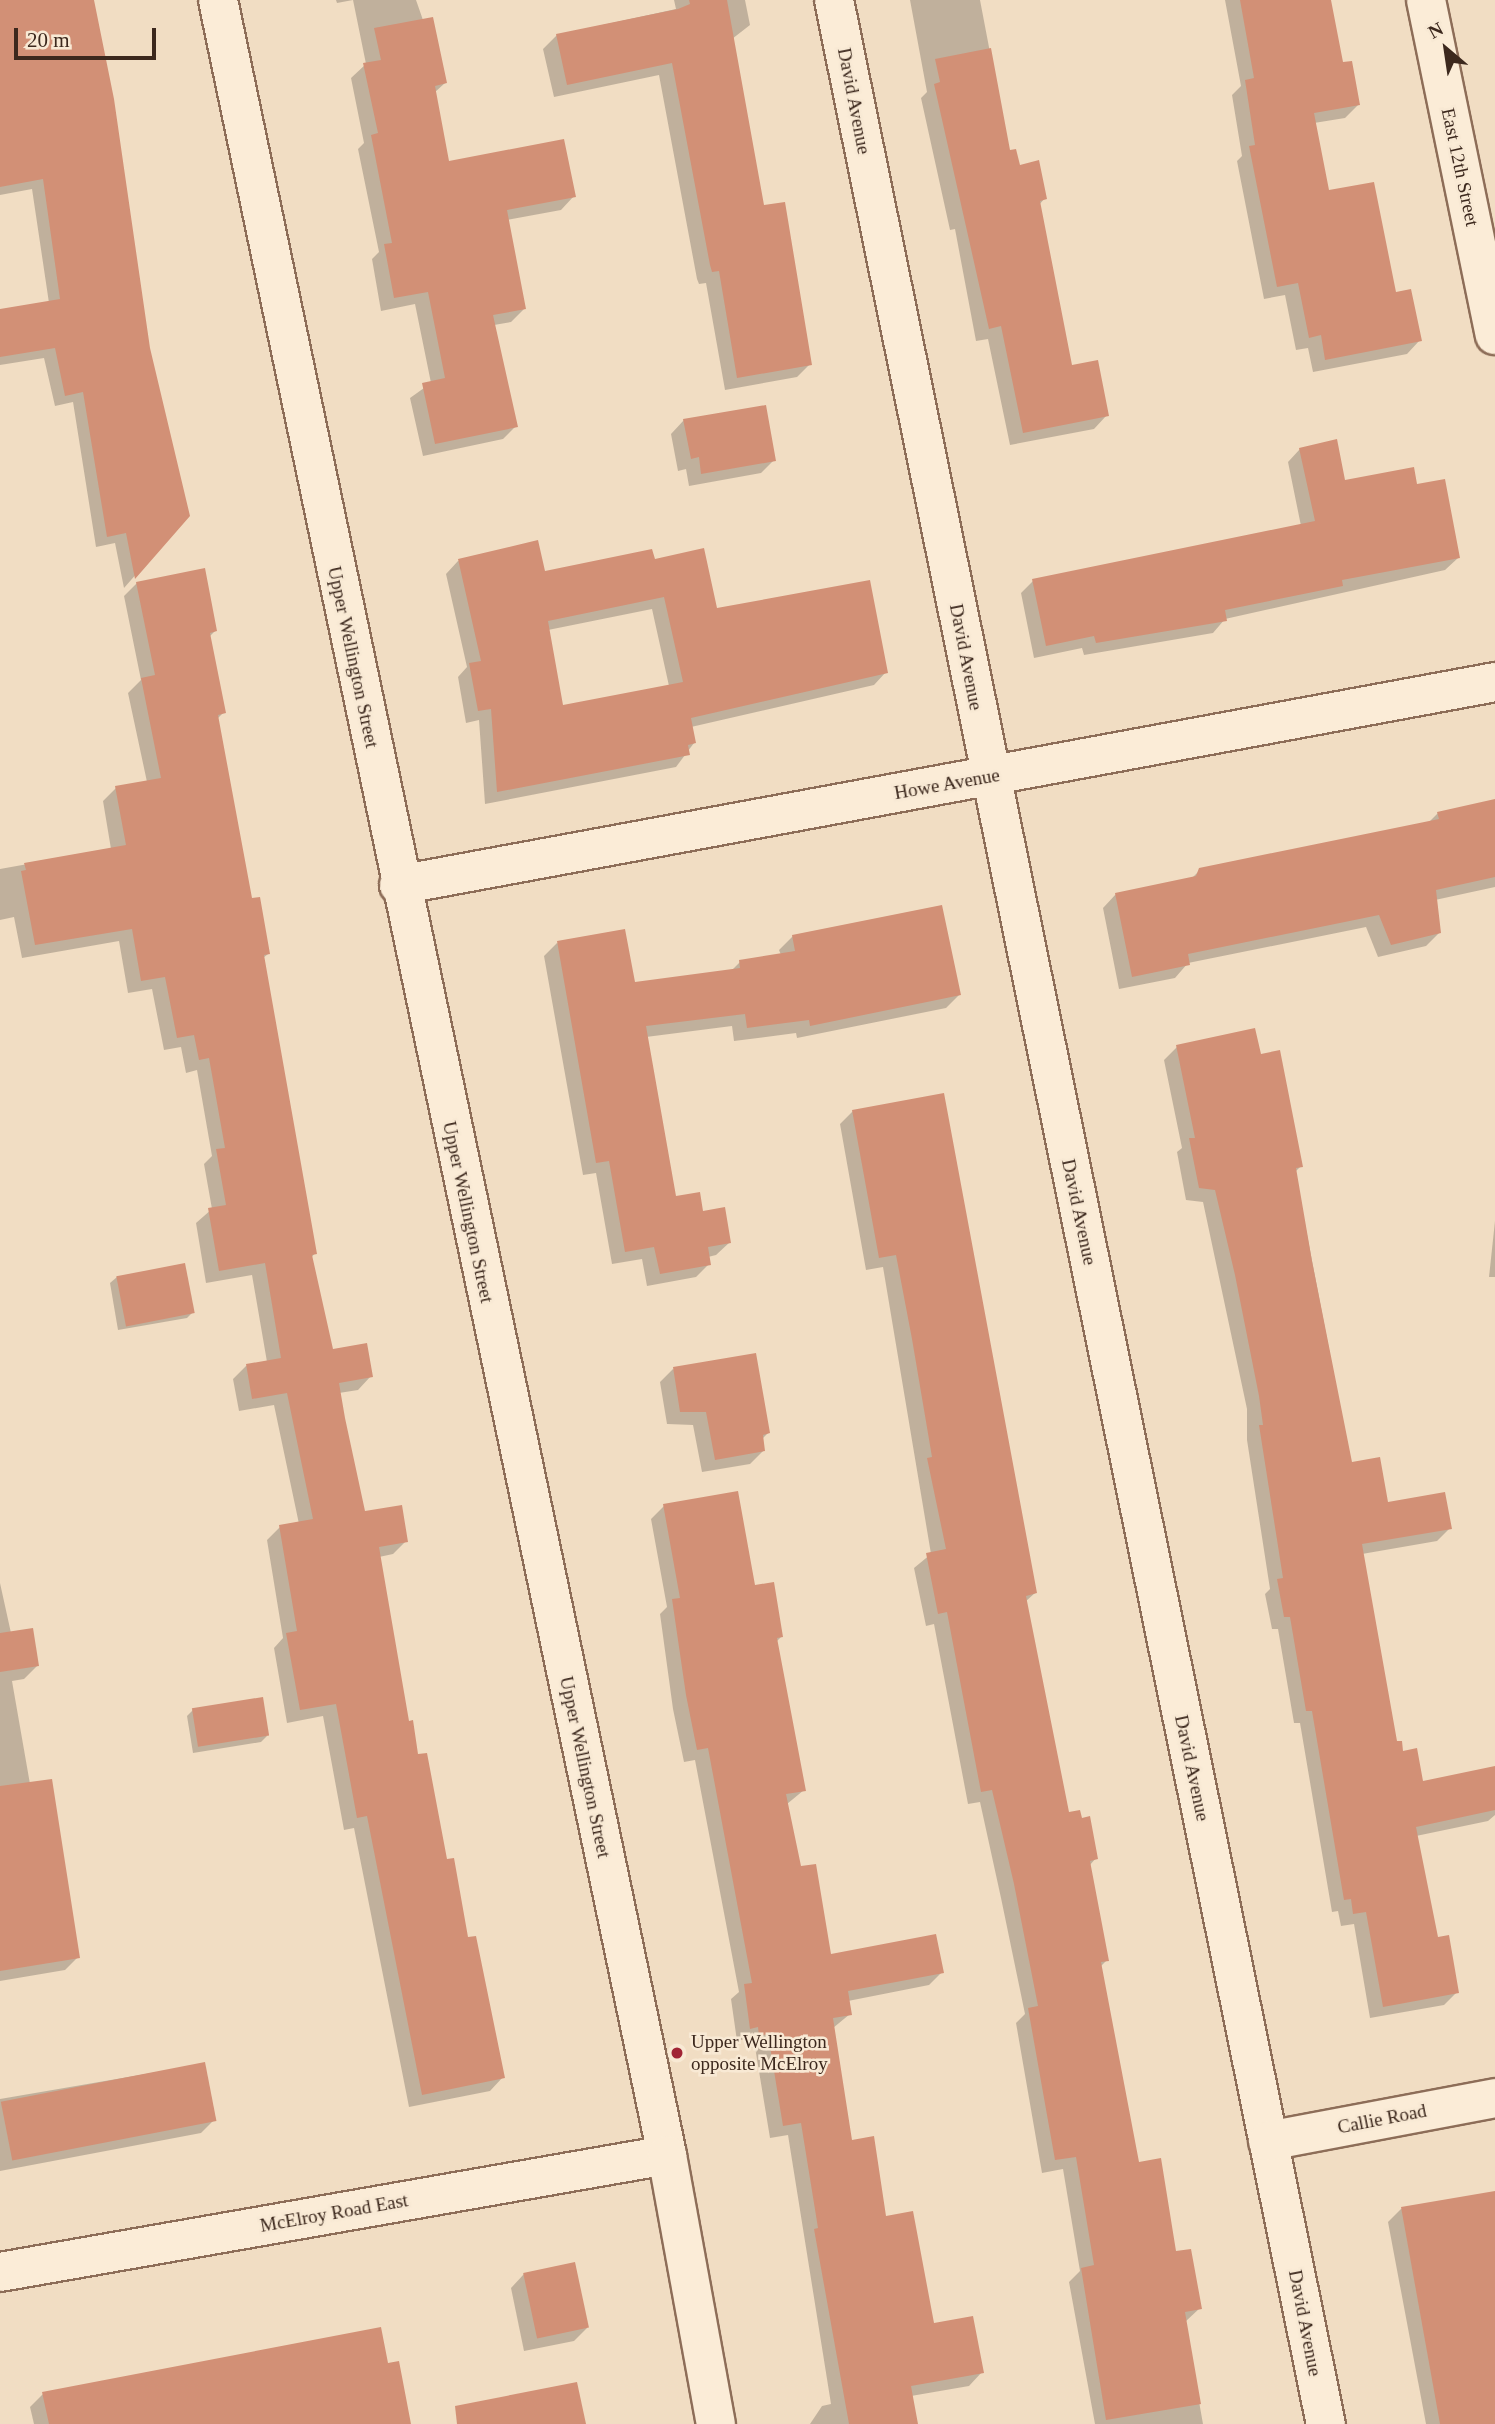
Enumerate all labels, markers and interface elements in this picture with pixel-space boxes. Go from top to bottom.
scale bar [18,14,159,58]
north arrow [1411,14,1481,84]
text: N [1424,18,1447,43]
text: 20 m [27,28,70,52]
street label: David Avenue [832,45,876,157]
street label: East 12th Street [1436,106,1484,228]
street label: Upper Wellington Street [323,564,383,750]
street label: David Avenue [944,601,988,713]
street label: Howe Avenue [892,763,1002,805]
street label: Upper Wellington Street [438,1119,498,1305]
street label: David Avenue [1057,1156,1101,1268]
street label: Upper Wellington Street [555,1674,615,1860]
street label: David Avenue [1170,1712,1214,1824]
place label: Upper Wellington opposite McElroy [691,2031,828,2075]
marker: Upper Wellington opposite McElroy [669,2045,685,2061]
street label: Callie Road [1336,2099,1428,2139]
street label: McElroy Road East [258,2189,410,2237]
street label: David Avenue [1283,2267,1327,2379]

